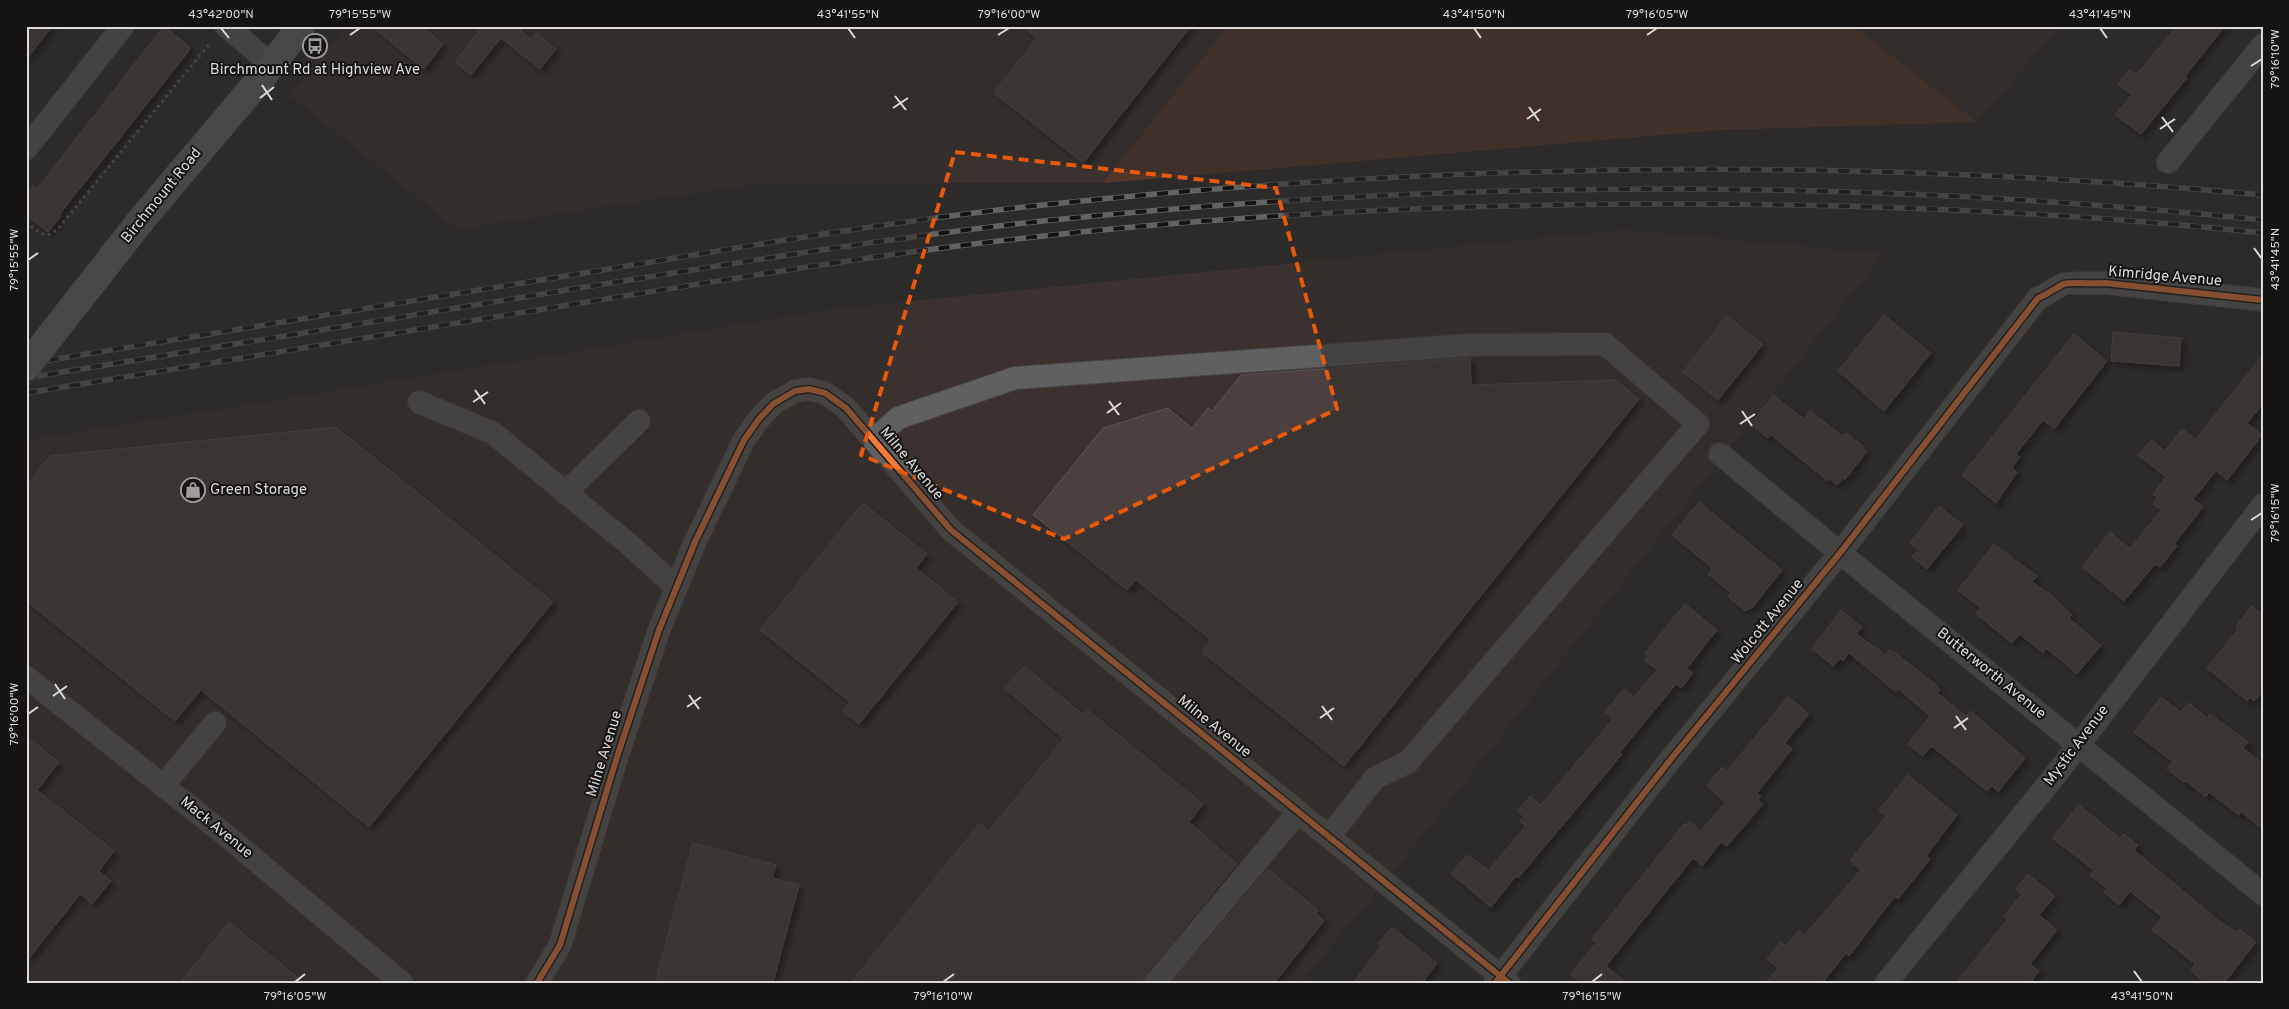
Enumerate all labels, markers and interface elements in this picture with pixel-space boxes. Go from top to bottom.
text: 43°42'00"N [188,7,254,23]
text: 79°15'55"W [329,7,391,23]
text: 43°41'55"N [817,7,879,23]
text: 79°16'00"W [978,7,1040,23]
text: 43°41'50"N [1443,7,1505,23]
text: 79°16'05"W [1626,7,1688,23]
text: 43°41'45"N [2069,7,2131,23]
text: 79°16'10"W [2268,29,2284,89]
bus stop icon: Birchmount Rd at Highview Ave [302,33,328,59]
place label: Birchmount Rd at Highview Ave [210,61,420,80]
street label: Birchmount Road [118,144,206,248]
text: 43°41'45"N [2268,228,2284,290]
text: 79°15'55"W [7,229,23,291]
street label: Kimridge Avenue [2107,263,2223,291]
street label: Milne Avenue [875,424,947,504]
shop icon: Green Storage [180,477,206,503]
place label: Green Storage [210,481,307,500]
text: 79°16'15"W [2268,483,2284,543]
street label: Wolcott Avenue [1728,575,1808,669]
street label: Butterworth Avenue [1933,624,2049,724]
text: 79°16'00"W [7,683,23,745]
street label: Milne Avenue [1173,691,1255,763]
street label: Mystic Avenue [2040,702,2114,790]
street label: Milne Avenue [583,708,627,800]
street label: Mack Avenue [176,793,256,863]
text: 79°16'05"W [264,989,326,1005]
text: 79°16'10"W [913,989,973,1005]
text: 79°16'15"W [1562,989,1622,1005]
text: 43°41'50"N [2111,989,2173,1005]

